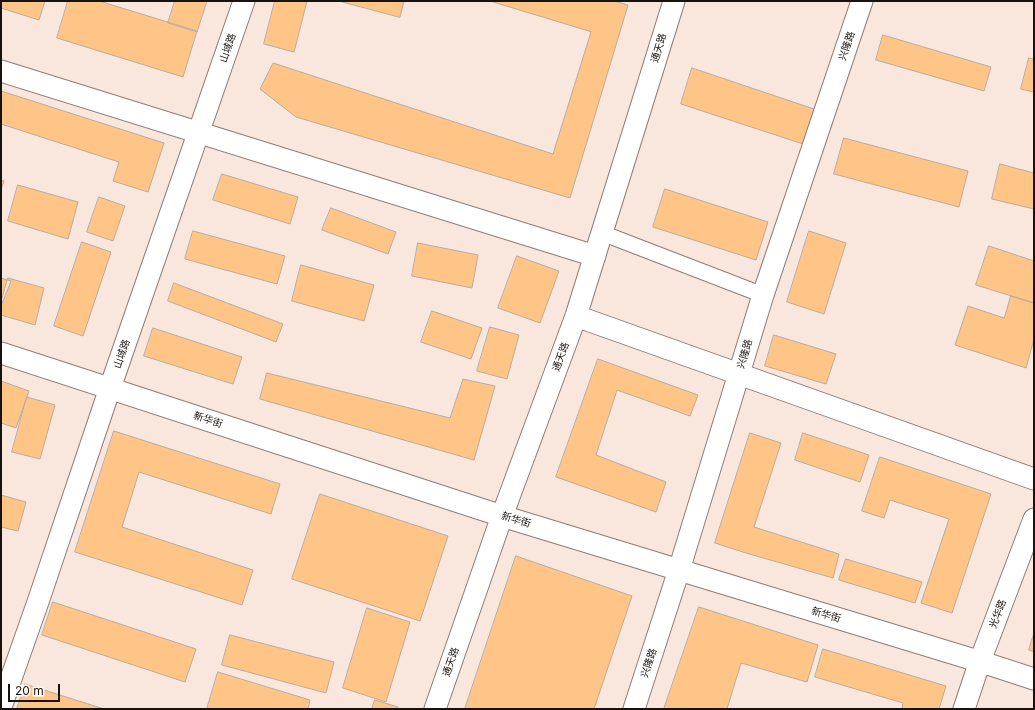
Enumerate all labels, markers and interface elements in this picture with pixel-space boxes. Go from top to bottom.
street label: 兴隆路 [836,30,858,62]
street label: 山城路 [217,32,239,64]
street label: 通天路 [649,32,669,64]
street label: 山城路 [111,338,133,370]
street label: 兴隆路 [735,338,755,370]
street label: 通天路 [550,341,572,373]
street label: 新华街 [192,410,224,430]
street label: 新华街 [500,510,532,530]
street label: 光华路 [987,598,1009,630]
street label: 新华街 [810,605,842,625]
street label: 通天路 [440,646,462,678]
street label: 兴隆路 [639,647,659,679]
scale bar [10,676,62,702]
text: 20 m [15,683,44,698]

